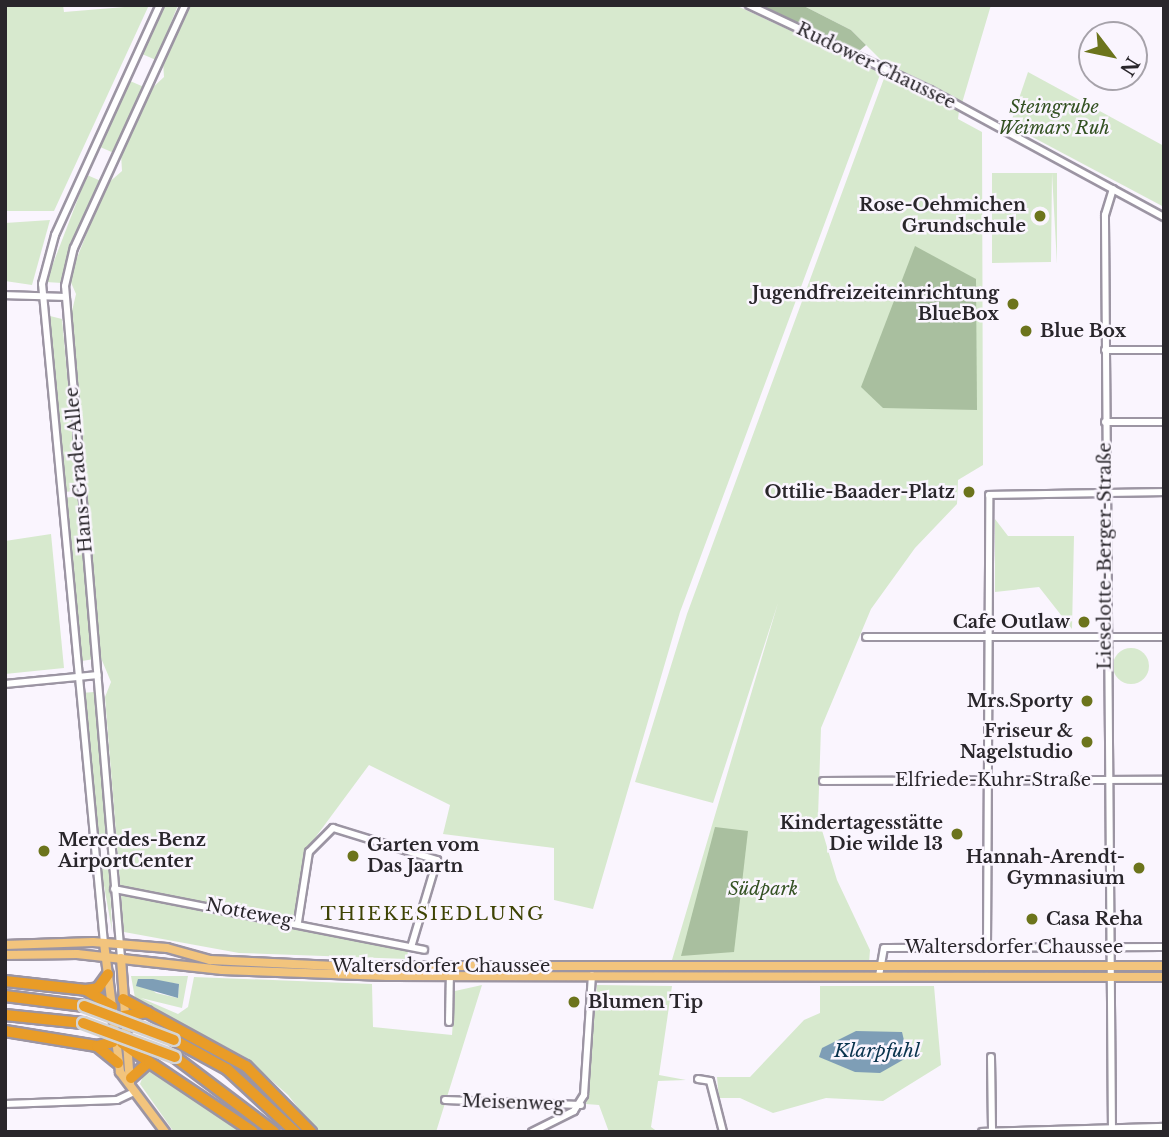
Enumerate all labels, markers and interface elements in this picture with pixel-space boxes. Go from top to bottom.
street label: Rudower Chaussee [793,18,959,114]
north arrow [1078,21,1148,91]
text: N [1115,53,1144,80]
park label: Steingrube Weimars Ruh [998,97,1110,140]
place label: Rose-Oehmichen Grundschule [859,195,1026,238]
marker: Rose-Oehmichen Grundschule [1032,208,1048,224]
place label: Jugendfreizeiteinrichtung BlueBox [752,283,999,326]
marker: Jugendfreizeiteinrichtung BlueBox [1005,296,1021,312]
place label: Blue Box [1040,320,1126,342]
marker: Blue Box [1018,323,1034,339]
street label: Hans-Grade-Allee [61,386,97,554]
street label: Lieselotte-Berger-Straße [1094,442,1116,670]
place label: Ottilie-Baader-Platz [765,481,955,503]
marker: Ottilie-Baader-Platz [961,484,977,500]
place label: Cafe Outlaw [953,611,1070,633]
marker: Cafe Outlaw [1076,614,1092,630]
place label: Mrs.Sporty [967,690,1073,712]
marker: Mrs.Sporty [1079,693,1095,709]
place label: Friseur & Nagelstudio [960,721,1073,764]
marker: Friseur & Nagelstudio [1079,734,1095,750]
street label: Elfriede-Kuhr-Straße [895,769,1091,791]
place label: Kindertagesstätte Die wilde 13 [780,813,943,856]
marker: Kindertagesstätte Die wilde 13 [949,826,965,842]
place label: Mercedes-Benz AirportCenter [58,830,206,872]
place label: Garten vom Das Jaartn [367,835,480,878]
marker: Mercedes-Benz AirportCenter [36,843,52,859]
place label: Hannah-Arendt- Gymnasium [966,847,1125,890]
marker: Garten vom Das Jaartn [345,848,361,864]
marker: Hannah-Arendt- Gymnasium [1131,860,1147,876]
park label: Südpark [728,878,798,900]
street label: Notteweg [204,894,294,932]
district label: THIEKESIEDLUNG [322,903,544,925]
place label: Casa Reha [1046,908,1143,930]
marker: Casa Reha [1024,911,1040,927]
street label: Waltersdorfer Chaussee [905,936,1123,958]
street label: Waltersdorfer Chaussee [332,955,550,977]
place label: Blumen Tip [588,991,703,1013]
marker: Blumen Tip [566,994,582,1010]
water label: Klarpfuhl [834,1040,920,1062]
street label: Meisenweg [462,1090,564,1116]

